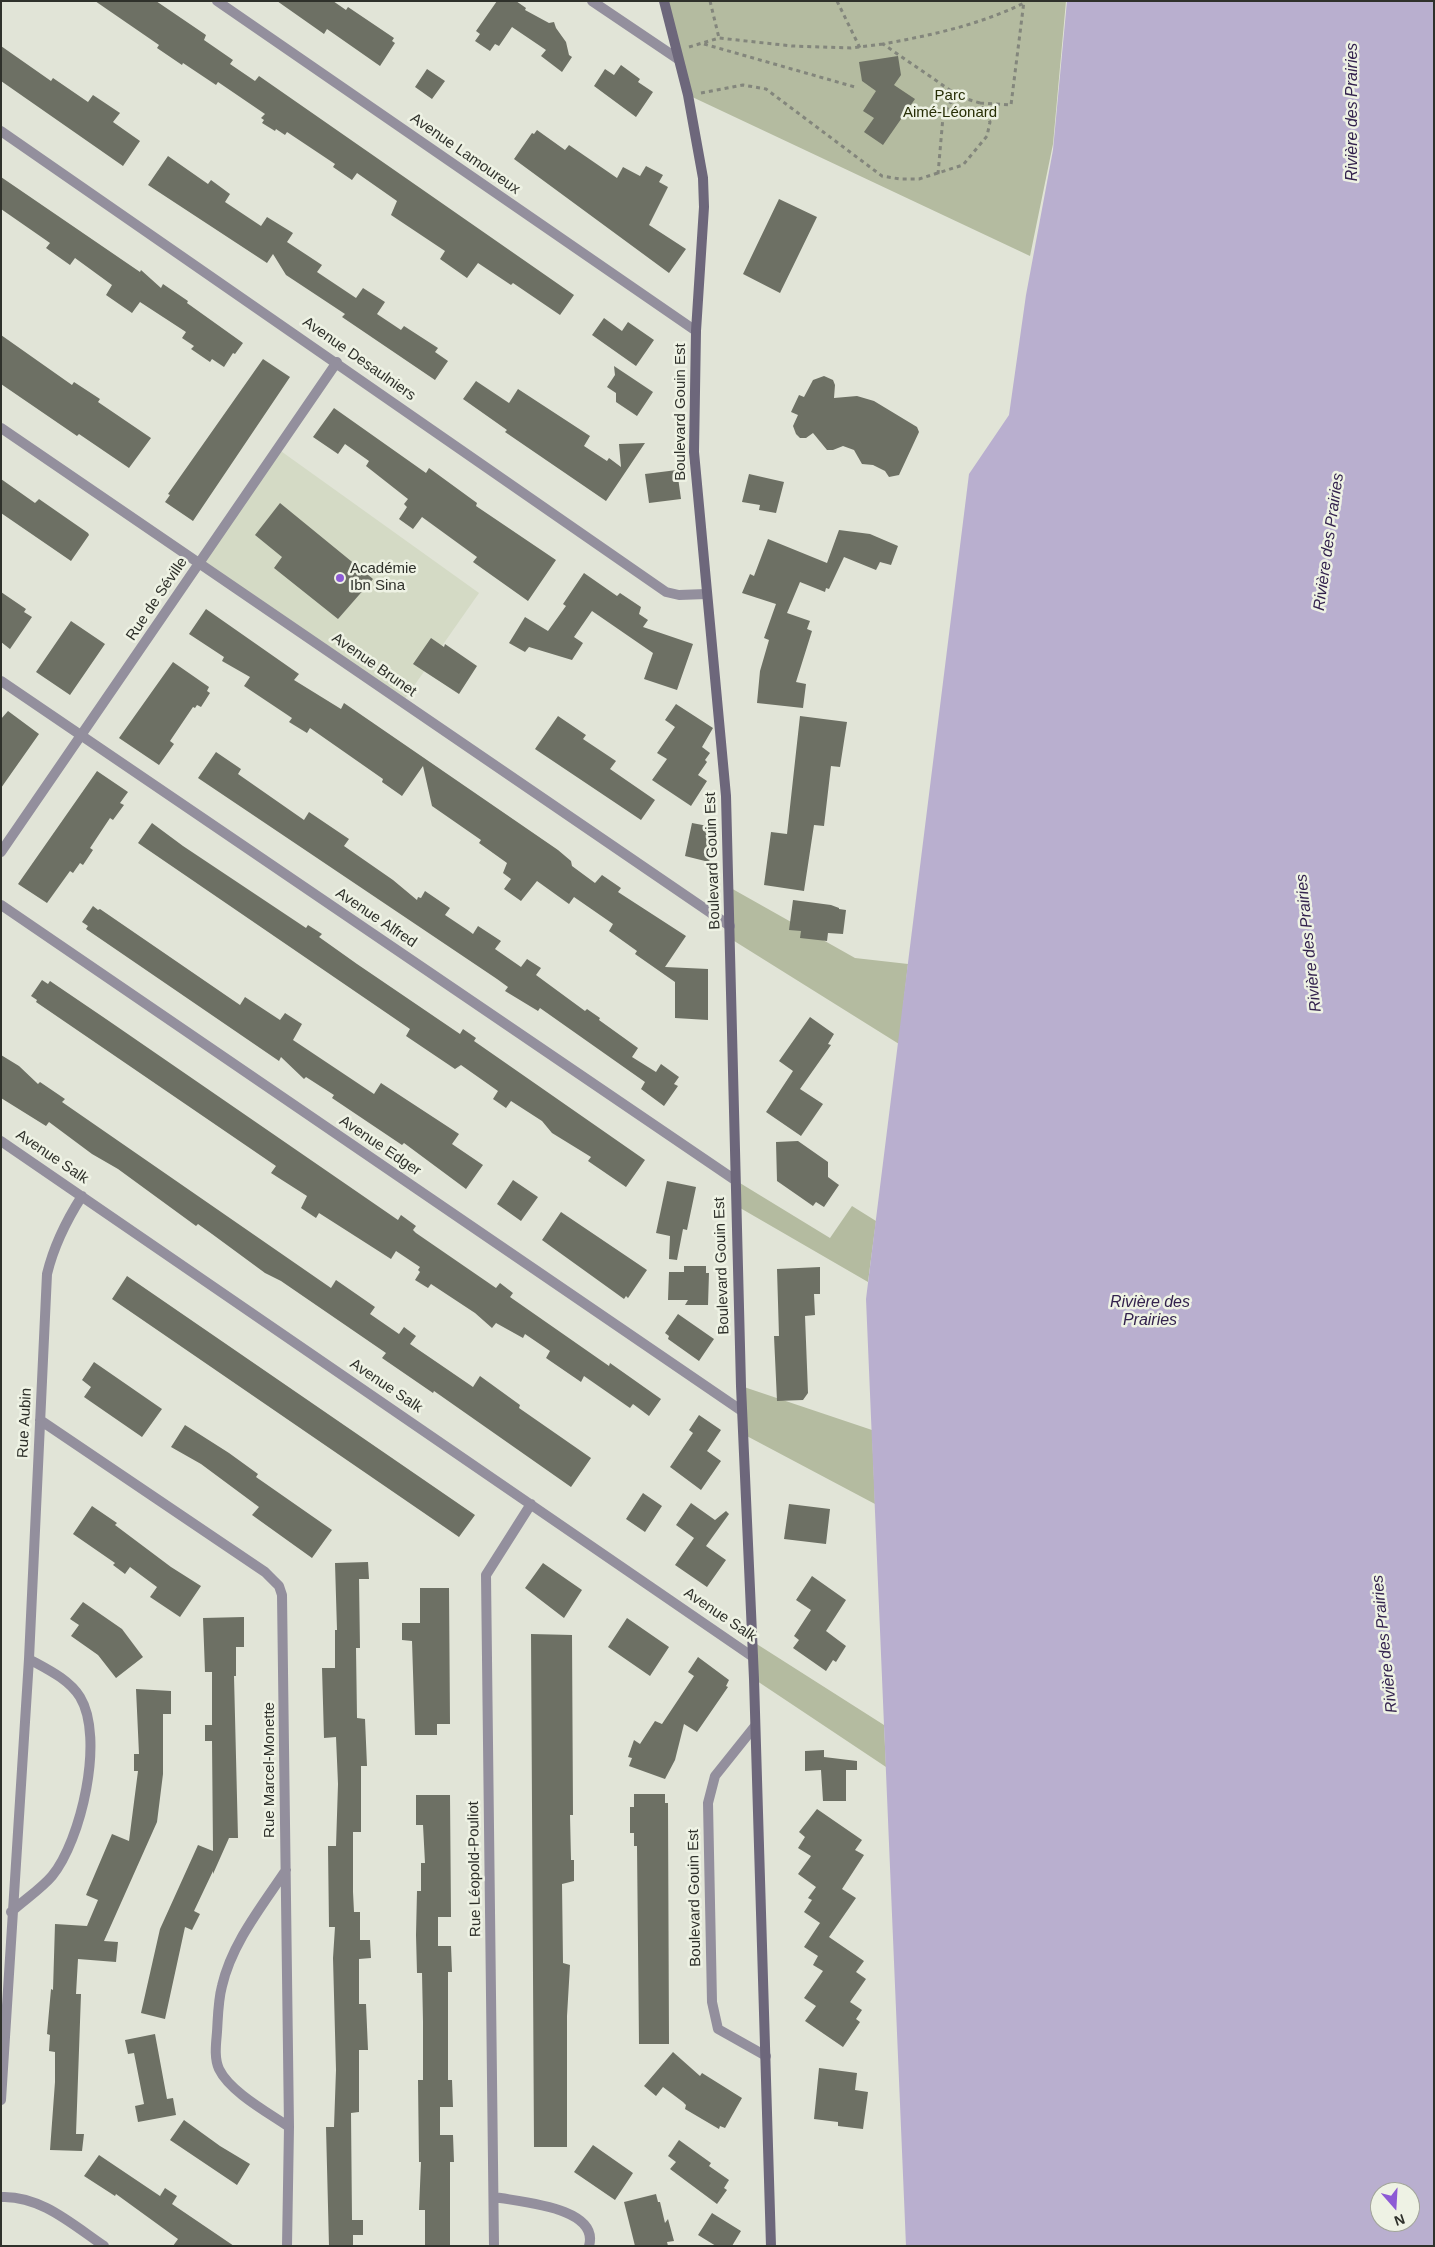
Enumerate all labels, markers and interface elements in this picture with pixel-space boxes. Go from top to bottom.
water label: Rivière des Prairies [1343,43,1363,181]
park label: Parc Aimé-Léonard [903,87,997,122]
street label: Avenue Lamoureux [407,109,523,199]
street label: Avenue Desaulniers [299,313,419,405]
street label: Boulevard Gouin Est [672,343,690,481]
water label: Rivière des Prairies [1310,472,1348,612]
street label: Rue de Séville [122,554,192,644]
place label: Académie Ibn Sina [350,560,417,595]
marker: Académie Ibn Sina [334,572,346,584]
street label: Avenue Brunet [328,629,420,701]
street label: Boulevard Gouin Est [702,792,724,930]
water label: Rivière des Prairies [1292,873,1326,1013]
street label: Avenue Alfred [332,884,420,952]
street label: Avenue Edger [336,1112,424,1180]
street label: Avenue Salk [12,1126,92,1188]
street label: Boulevard Gouin Est [711,1197,733,1335]
water label: Rivière des Prairies [1110,1293,1190,1331]
street label: Avenue Salk [346,1355,426,1417]
street label: Rue Aubin [14,1388,36,1458]
water label: Rivière des Prairies [1368,1574,1402,1714]
street label: Avenue Salk [680,1584,760,1646]
street label: Rue Marcel-Monette [261,1702,279,1838]
street label: Rue Léopold-Pouliot [465,1801,485,1937]
street label: Boulevard Gouin Est [685,1829,705,1967]
north arrow [1370,2182,1420,2232]
text: N [1392,2211,1407,2229]

